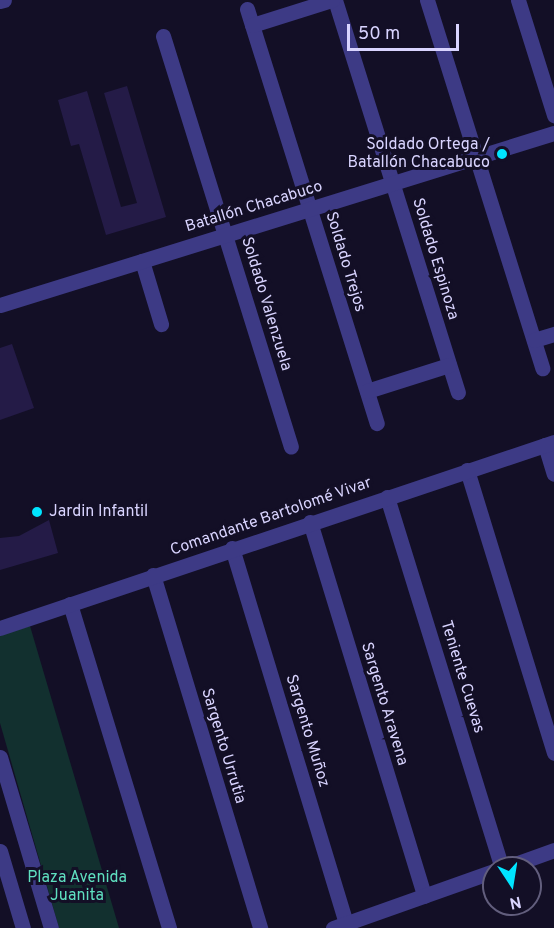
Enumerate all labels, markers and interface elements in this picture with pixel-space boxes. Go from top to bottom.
scale bar [350,12,462,50]
text: 50 m [358,23,400,46]
place label: Soldado Ortega / Batallón Chacabuco [347,135,490,173]
marker: Soldado Ortega / Batallón Chacabuco [495,147,509,161]
street label: Batallón Chacabuco [183,177,325,237]
street label: Soldado Espinoza [407,196,463,322]
street label: Soldado Trejos [321,209,369,315]
street label: Soldado Valenzuela [236,234,296,374]
street label: Comandante Bartolomé Vivar [167,473,375,561]
place label: Jardin Infantil [49,502,148,522]
marker: Jardin Infantil [30,505,44,519]
street label: Teniente Cuevas [436,618,488,736]
street label: Sargento Aravena [356,640,412,768]
street label: Sargento Muñoz [281,672,333,790]
street label: Sargento Urrutia [196,686,250,806]
north arrow [482,856,542,916]
park label: Plaza Avenida Juanita [27,868,127,906]
text: N [508,891,523,913]

